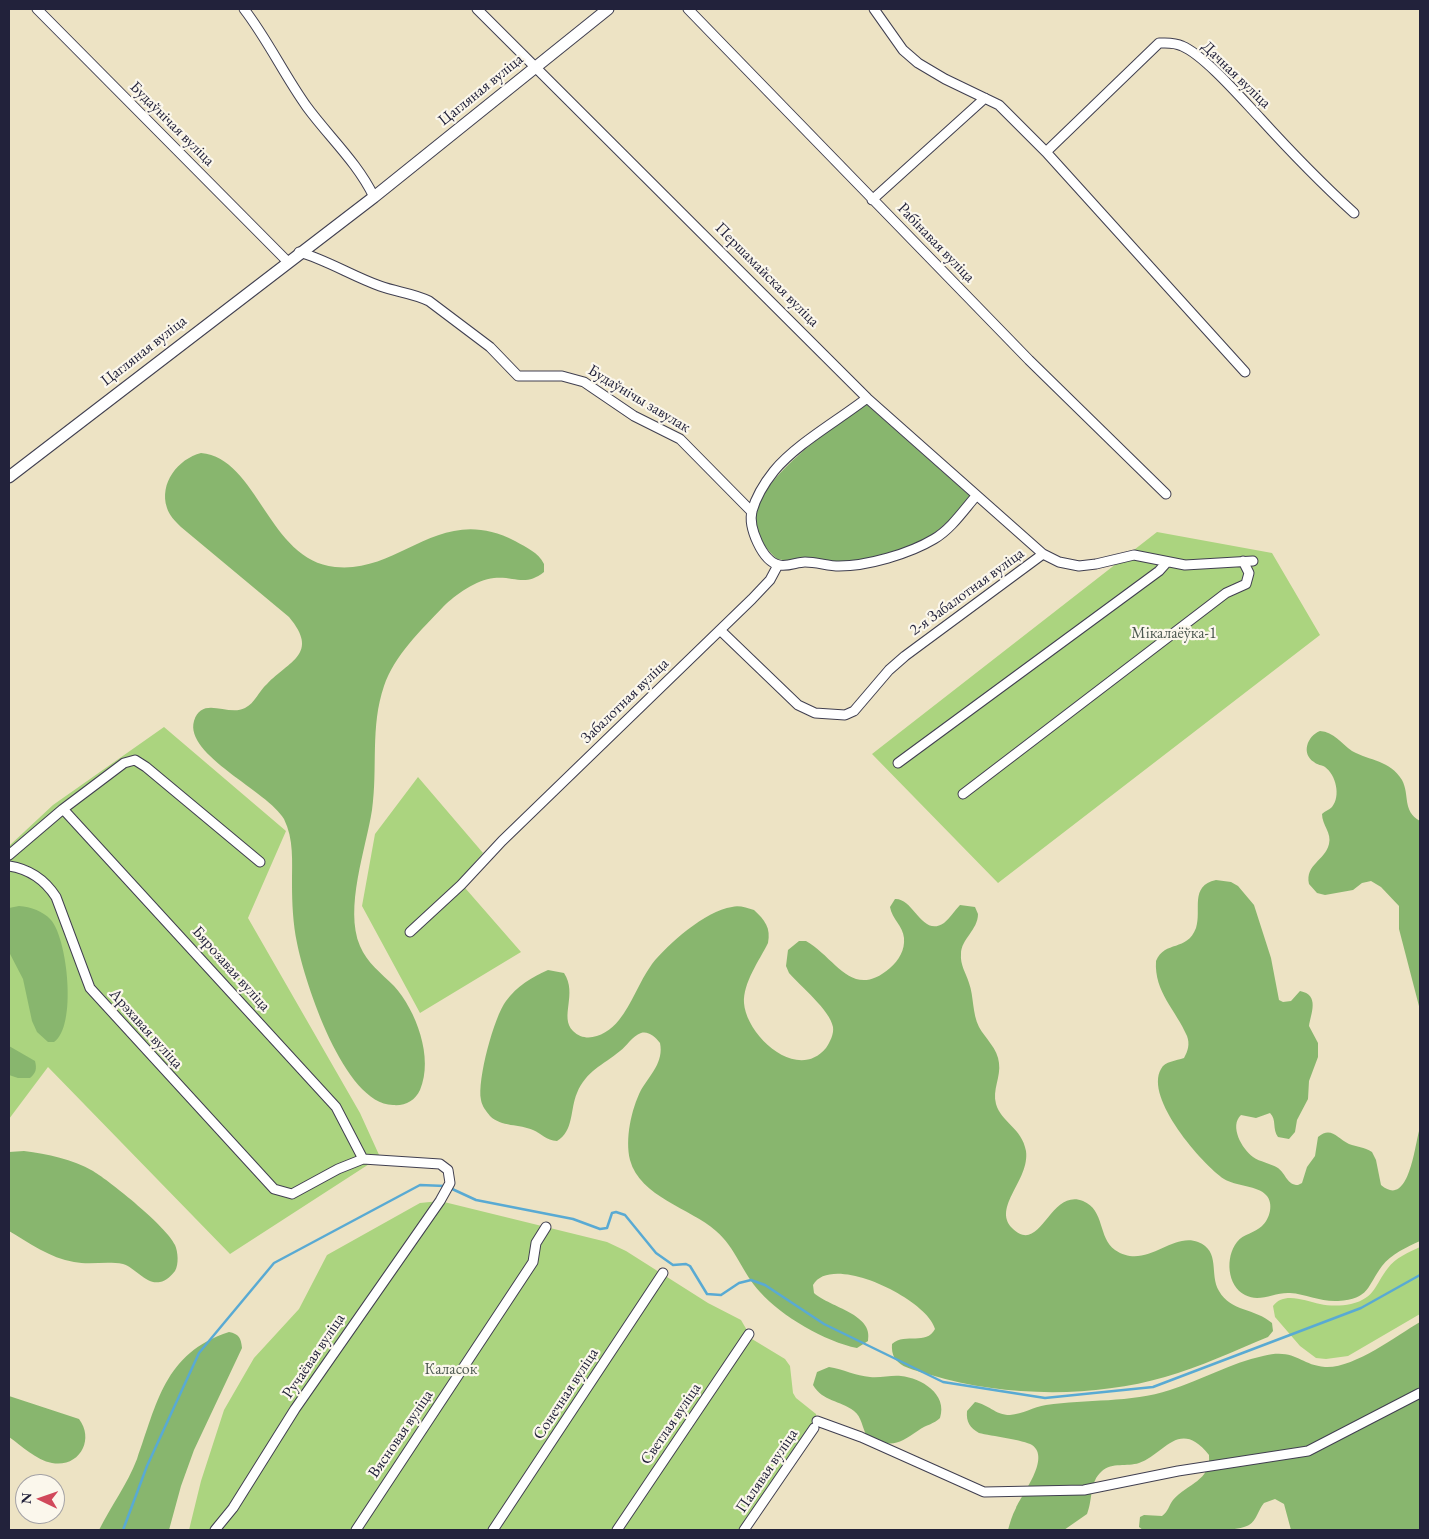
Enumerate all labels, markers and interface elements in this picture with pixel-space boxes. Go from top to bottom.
street label: Дачная вуліца [1197,37,1275,113]
street label: Цагляная вуліца [435,50,527,130]
street label: Будаўнічая вуліца [126,78,218,170]
street label: Рабінавая вуліца [893,199,979,287]
street label: Першамайская вуліца [711,219,823,331]
street label: Цагляная вуліца [97,312,191,390]
street label: Будаўнічы завулак [584,361,694,437]
street label: 2-я Забалотная вуліца [906,544,1028,640]
park label: Мікалаёўка-1 [1131,624,1217,644]
street label: Забалотная вуліца [577,654,673,748]
street label: Бярозавая вуліца [188,922,274,1016]
street label: Арэхавая вуліца [105,985,187,1073]
street label: Ручаёвая вуліца [278,1310,350,1402]
street label: Сонечная вуліца [529,1345,603,1443]
park label: Каласок [425,1360,477,1380]
street label: Светлая вуліца [637,1380,705,1468]
street label: Вясновая вуліца [365,1386,437,1482]
street label: Палявая вуліца [732,1425,802,1517]
north arrow [15,1474,65,1524]
text: N [17,1492,35,1504]

